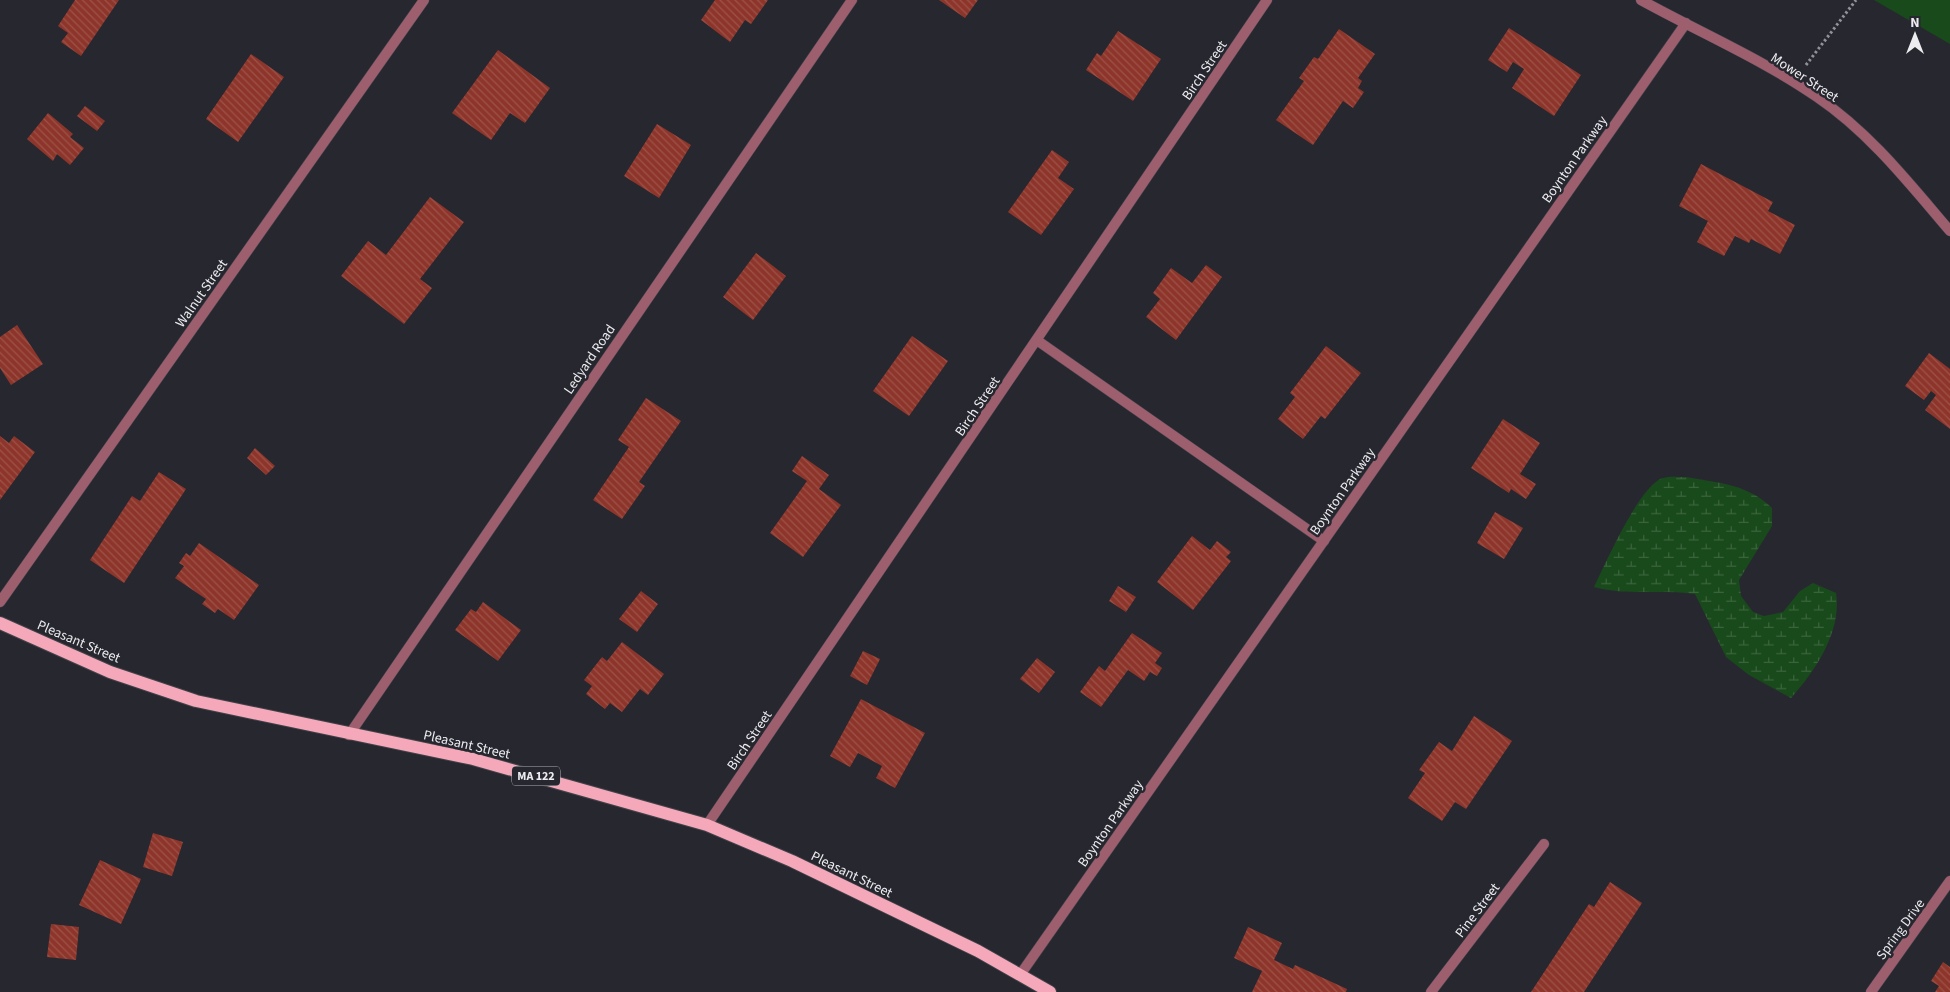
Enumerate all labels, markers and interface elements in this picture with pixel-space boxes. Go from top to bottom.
north arrow [1890,10,1940,60]
text: N [1910,13,1920,33]
street label: Birch Street [1177,36,1232,104]
street label: Mower Street [1767,48,1843,107]
street label: Boynton Parkway [1537,112,1613,207]
street label: Walnut Street [171,255,233,332]
street label: Ledyard Road [559,321,620,398]
street label: Birch Street [950,372,1005,440]
street label: Boynton Parkway [1305,444,1381,539]
street label: Pleasant Street [34,615,123,669]
street label: Birch Street [722,706,777,774]
street label: Pleasant Street [421,725,512,765]
road number: MA 122 [512,766,560,786]
street label: Boynton Parkway [1073,776,1149,871]
street label: Pleasant Street [807,847,896,903]
street label: Pine Street [1451,879,1505,942]
street label: Spring Drive [1872,895,1930,964]

